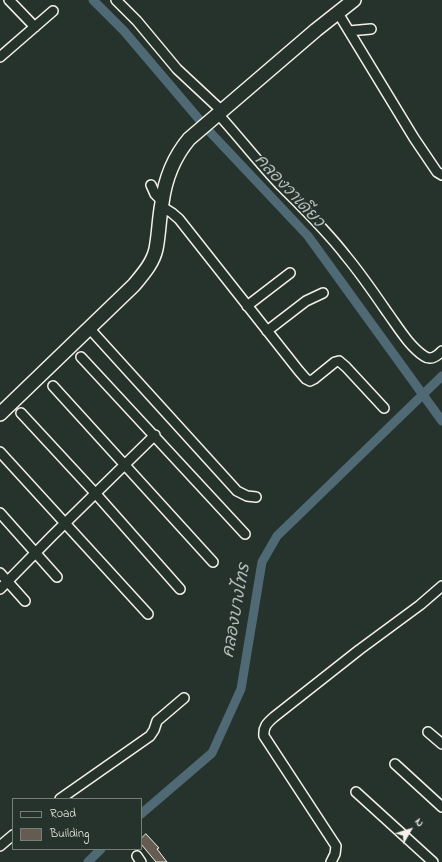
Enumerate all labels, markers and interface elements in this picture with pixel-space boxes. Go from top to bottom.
water label: คลองวาเดียว [249,151,327,233]
water label: คลองบางไทร [220,562,256,660]
legend [12,798,142,850]
text: Road [50,805,76,823]
north arrow [390,810,430,850]
text: N [411,815,428,830]
text: Building [50,825,89,843]

